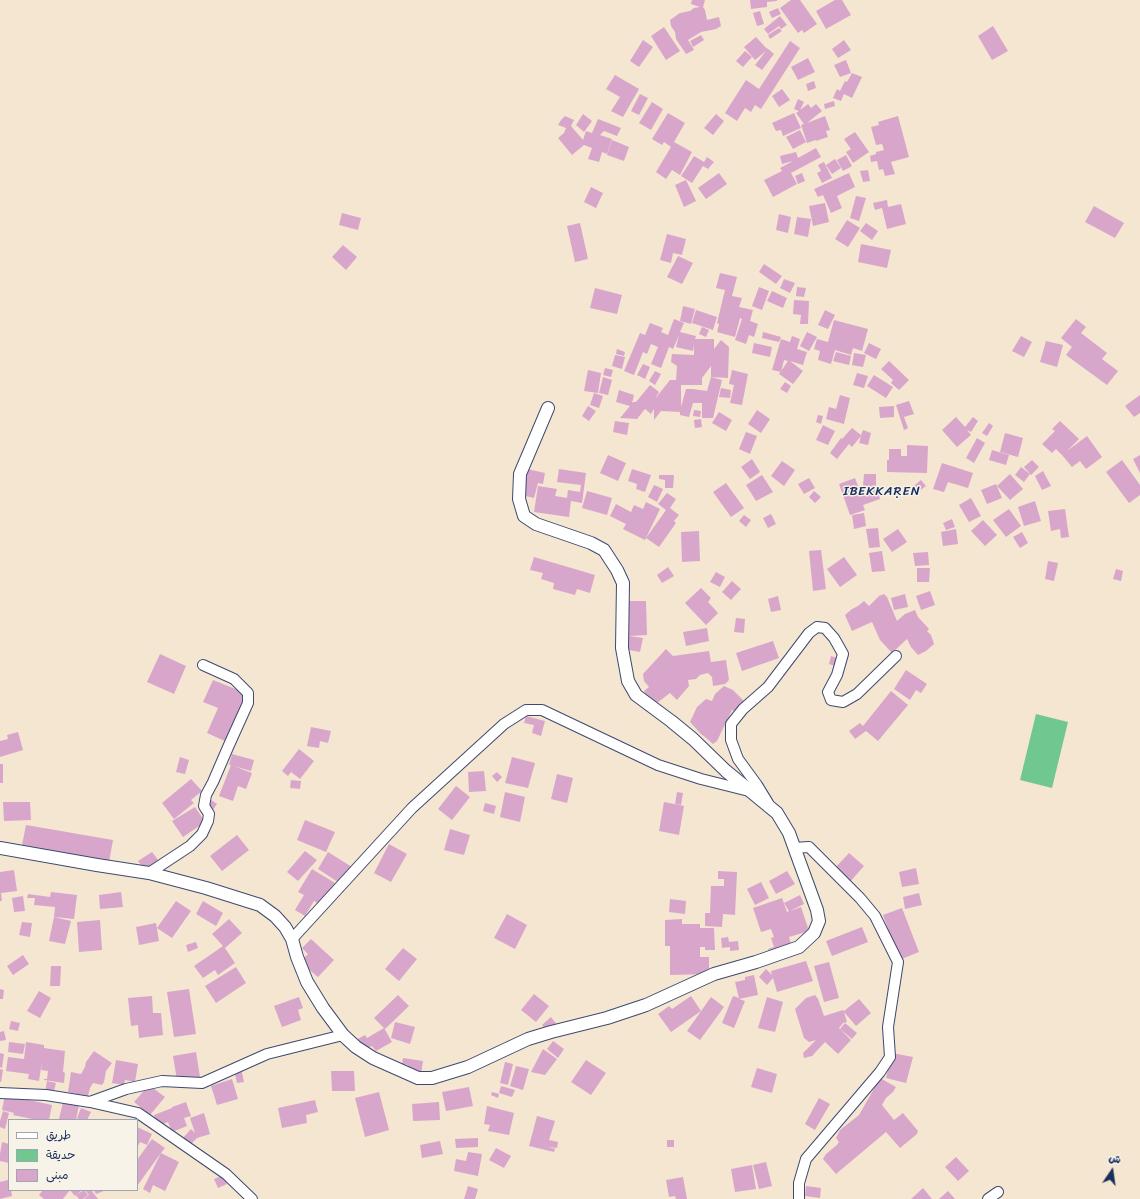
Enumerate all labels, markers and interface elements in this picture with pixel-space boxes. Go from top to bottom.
district label: IBEKKAṚEN [843,484,921,500]
legend [8,1119,138,1191]
text: طريق [46,1124,71,1146]
text: حديقة [46,1144,75,1166]
text: ش [1107,1148,1123,1169]
north arrow [1092,1151,1132,1191]
text: مبنى [46,1164,69,1186]

